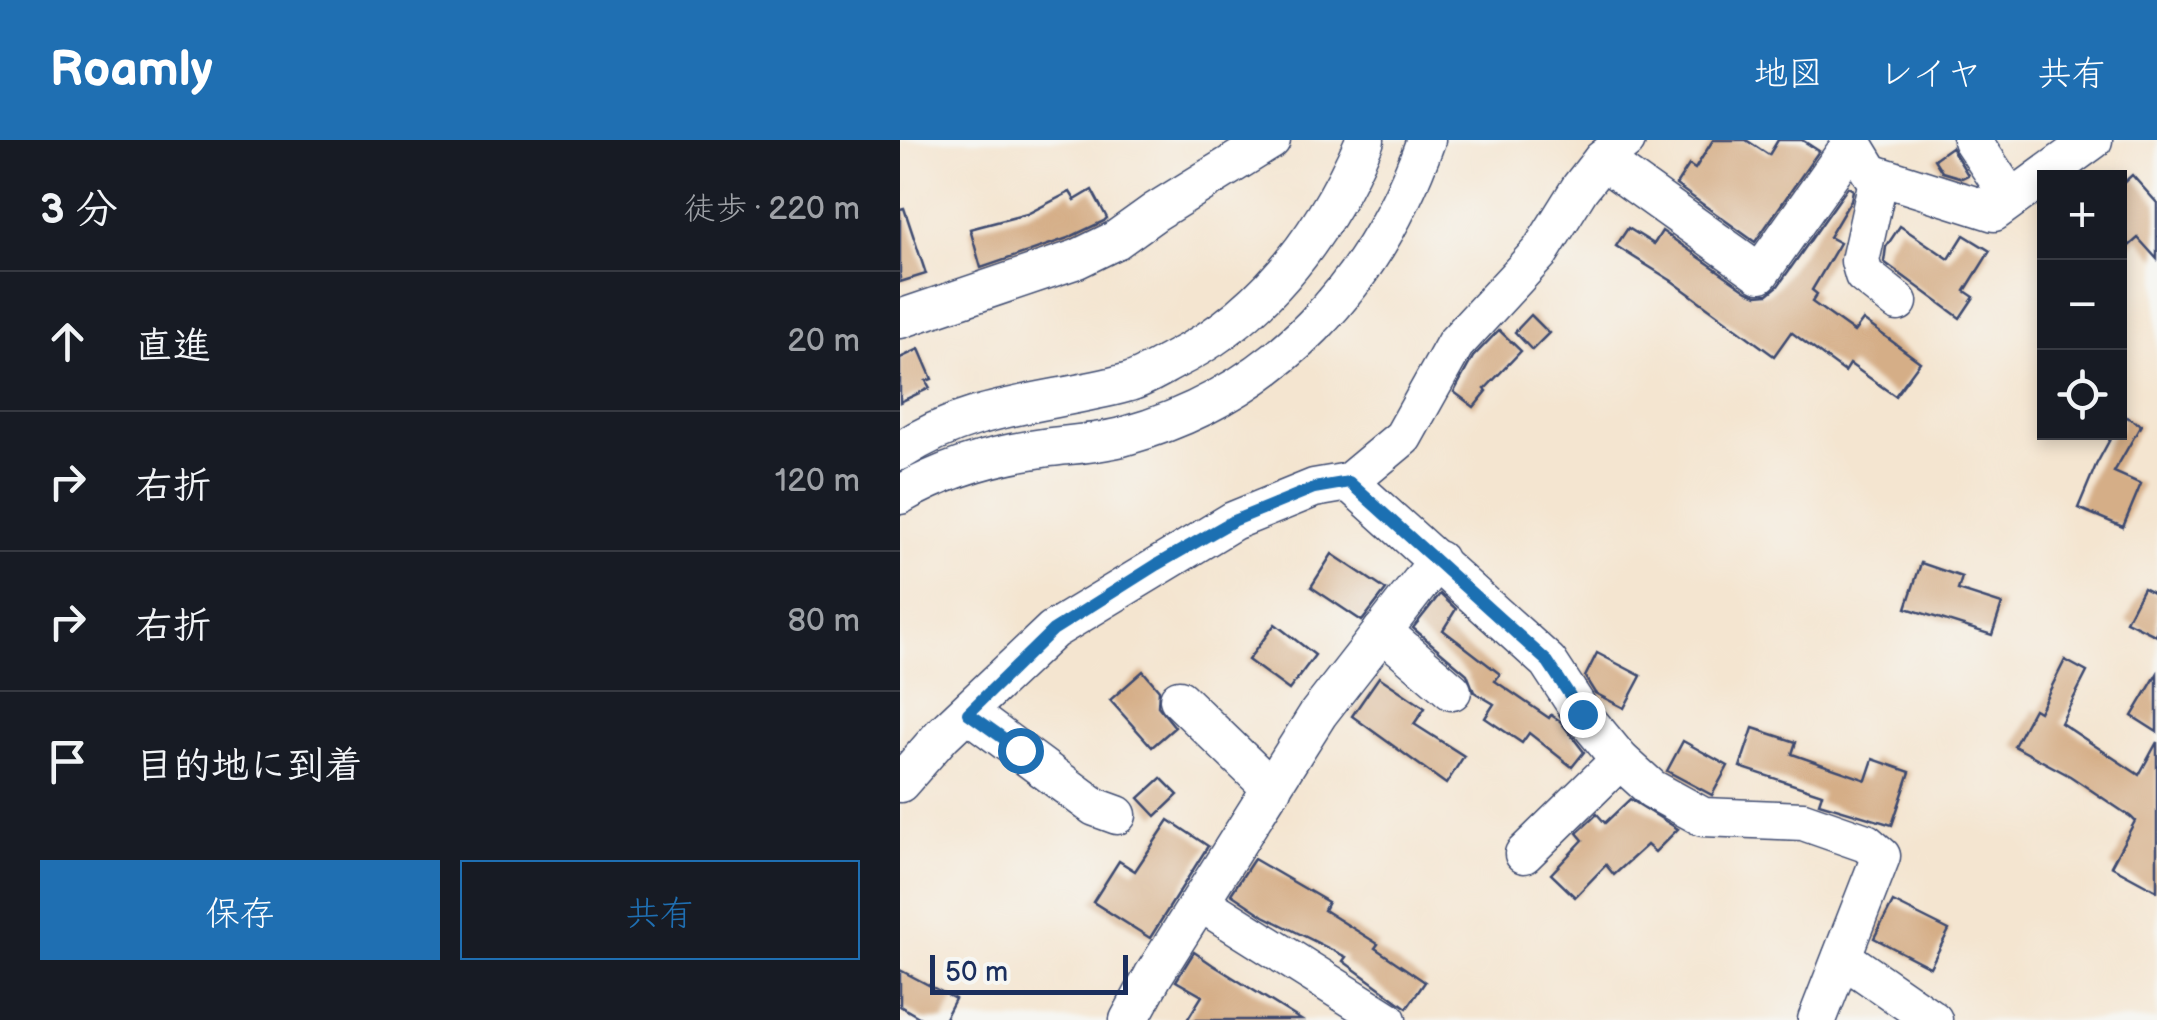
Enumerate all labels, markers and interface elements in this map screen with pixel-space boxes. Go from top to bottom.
text: Roamly [50,42,213,99]
text: 地図 [1753,53,1823,96]
text: レイヤ [1878,53,1982,96]
text: 共有 [2037,53,2107,96]
map controls [2037,170,2127,440]
button: + [2037,170,2127,260]
text: 3 分 [40,185,118,236]
text: 徒歩 · 220 m [683,190,860,229]
button: − [2037,260,2127,350]
icon: ahead [40,314,95,369]
text: 20 m [787,322,860,361]
text: 直進 [135,324,211,369]
button: locate [2037,350,2127,440]
icon: right [40,454,95,509]
text: 120 m [775,462,860,501]
text: 右折 [135,464,211,509]
icon: right [40,594,95,649]
text: 80 m [787,602,860,641]
text: 右折 [135,604,211,649]
route end [1560,692,1606,738]
route start [998,728,1044,774]
icon: arrive [40,734,95,789]
text: 目的地に到着 [135,744,363,789]
button: 保存 [40,860,440,960]
button: 共有 [460,860,860,960]
scale bar [930,950,1128,994]
text: 50 m [945,956,1008,989]

